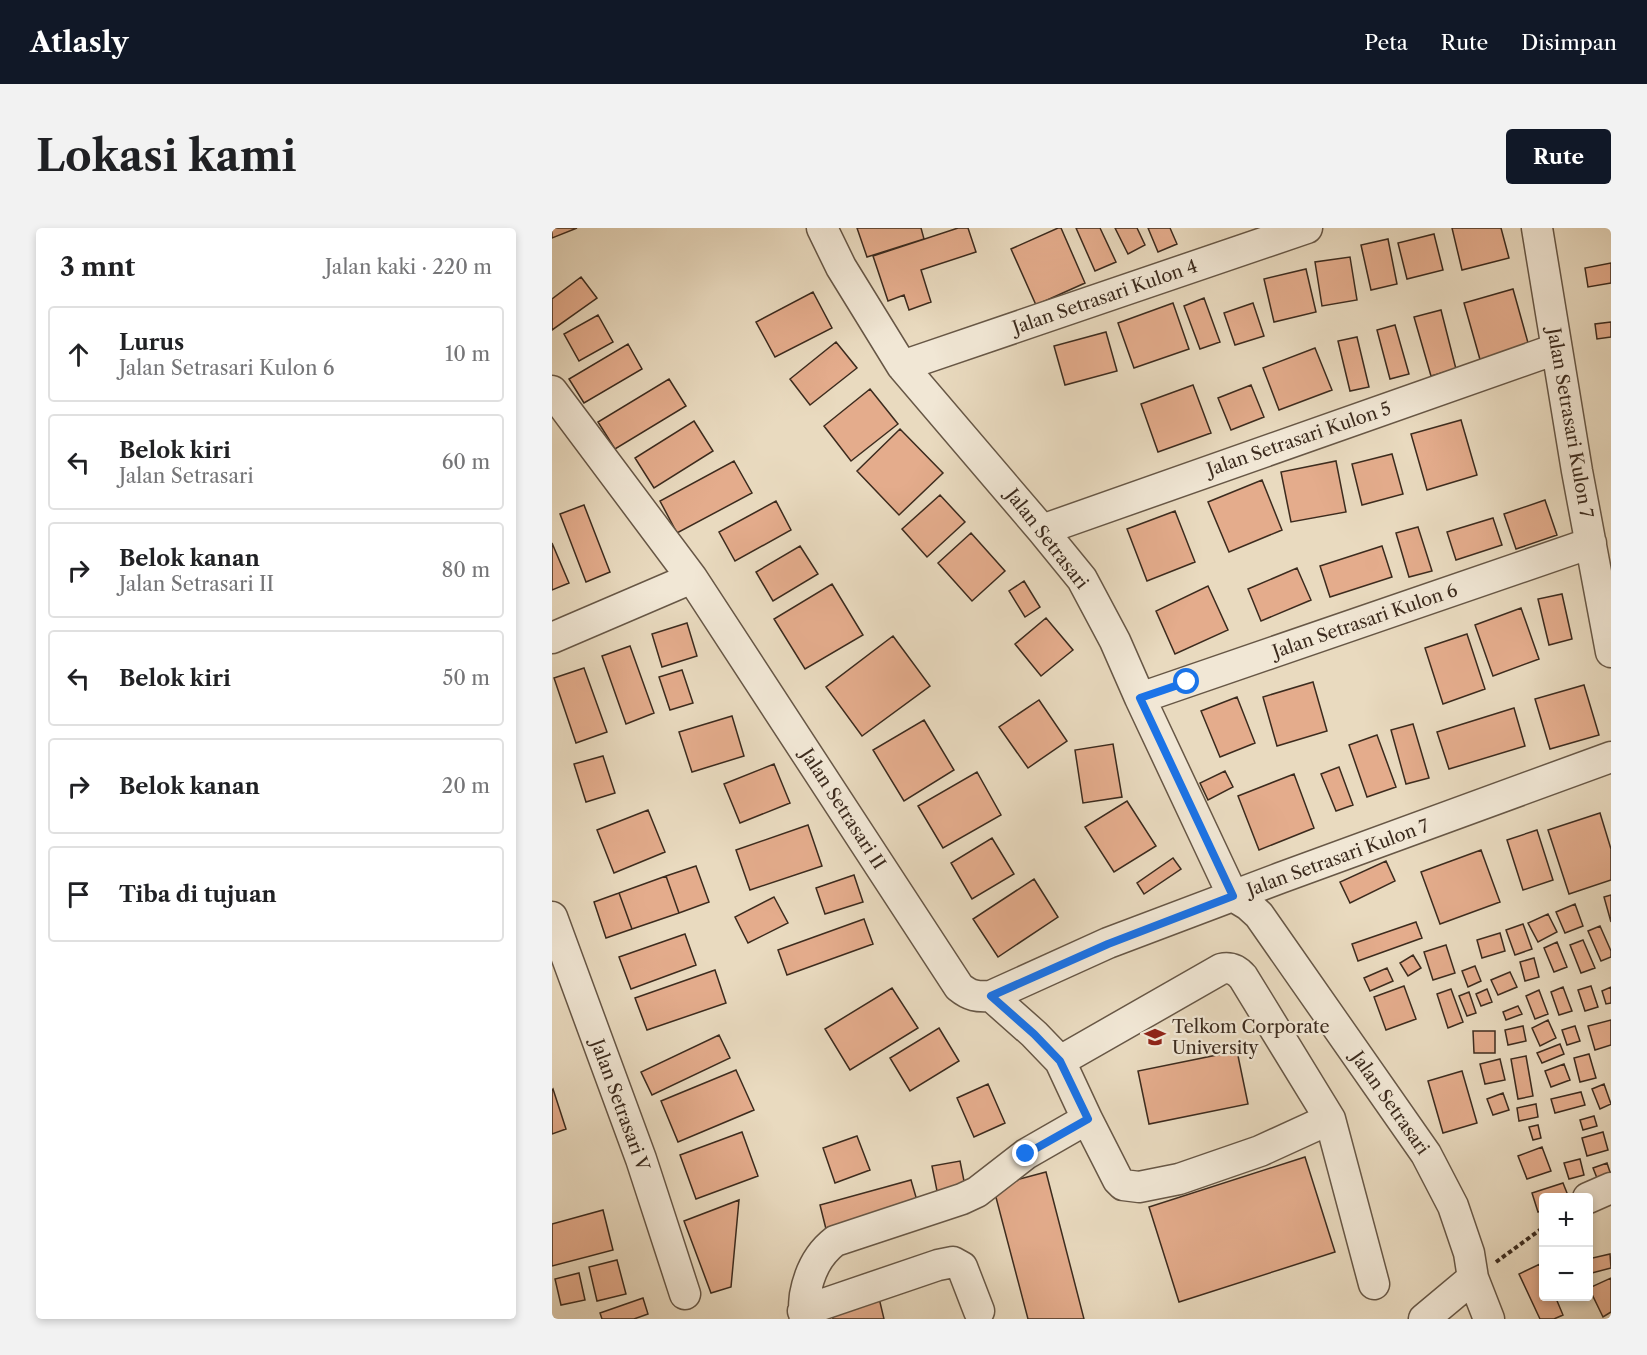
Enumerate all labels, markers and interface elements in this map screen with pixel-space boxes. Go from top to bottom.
text: Atlasly [30,25,129,59]
text: Peta [1364,30,1408,55]
text: Rute [1441,30,1488,55]
text: Disimpan [1521,30,1617,55]
button: Rute [1506,129,1611,184]
text: Lokasi kami [36,130,297,182]
text: 3 mnt [60,251,135,283]
text: Jalan kaki · 220 m [325,255,492,279]
street label: Jalan Setrasari Kulon 4 [1007,255,1200,340]
street label: Jalan Setrasari Kulon 7 [1542,323,1598,520]
text: Lurus [119,329,184,356]
icon: ahead [62,338,95,371]
text: 10 m [445,342,490,366]
text: Jalan Setrasari Kulon 6 [119,356,335,380]
street label: Jalan Setrasari Kulon 5 [1201,397,1394,482]
text: Belok kiri [119,437,231,464]
icon: left [62,446,95,479]
text: 60 m [442,450,490,474]
text: Jalan Setrasari [119,464,254,488]
street label: Jalan Setrasari [999,482,1093,594]
text: Belok kanan [119,545,260,572]
icon: right [62,554,95,587]
text: 80 m [442,558,490,582]
text: Jalan Setrasari II [119,572,274,596]
street label: Jalan Setrasari Kulon 6 [1267,579,1460,664]
icon: left [62,662,95,695]
text: Belok kiri [119,665,231,692]
text: 50 m [443,666,490,690]
route start [1173,668,1199,694]
street label: Jalan Setrasari II [794,742,890,873]
icon: right [62,770,95,803]
text: Belok kanan [119,773,260,800]
text: 20 m [442,774,490,798]
street label: Jalan Setrasari Kulon 7 [1241,815,1432,902]
icon: arrive [62,878,95,911]
text: Tiba di tujuan [119,881,277,908]
place label: Telkom Corporate University [1172,1016,1330,1059]
school or university icon: Telkom Corporate University [1143,1025,1167,1049]
street label: Jalan Setrasari V [585,1033,654,1175]
street label: Jalan Setrasari [1345,1045,1434,1159]
route end [1012,1140,1038,1166]
map controls [1539,1193,1593,1301]
button: + [1539,1193,1593,1247]
button: − [1539,1247,1593,1301]

